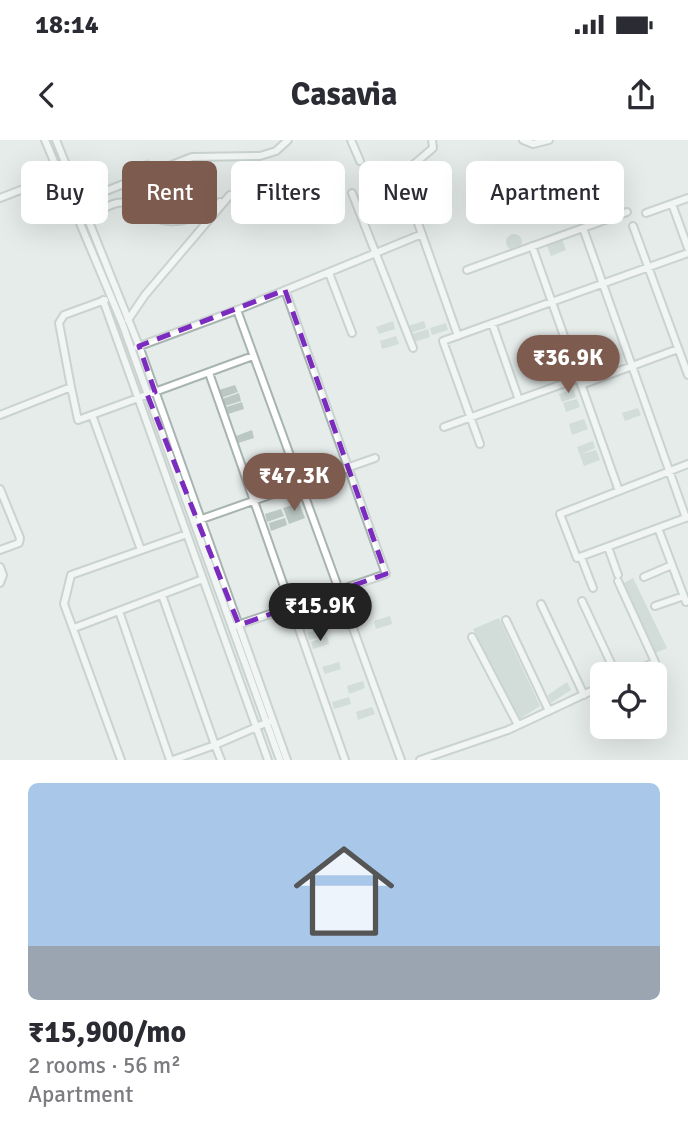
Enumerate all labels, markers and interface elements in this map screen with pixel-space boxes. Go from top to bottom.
text: 18:14 [35,9,99,41]
text: Casavia [291,75,397,114]
icon: back [28,76,66,114]
icon: share [622,76,660,114]
chip: Buy [21,161,108,224]
chip: Rent [122,161,217,224]
chip: Filters [231,161,345,224]
chip: New [359,161,452,224]
chip: Apartment [466,161,624,224]
pin: ₹36.9K [511,336,625,395]
text: ₹36.9K [533,343,603,372]
pin: ₹47.3K [237,454,351,513]
text: ₹47.3K [259,461,329,490]
pin: ₹15.9K [263,584,377,643]
text: ₹15.9K [285,591,355,620]
map controls [590,662,667,739]
button: locate [590,662,667,739]
icon: home [281,828,407,954]
text: ₹15,900/mo [28,1014,186,1051]
text: 2 rooms · 56 m² [28,1051,181,1080]
text: Apartment [28,1080,133,1109]

